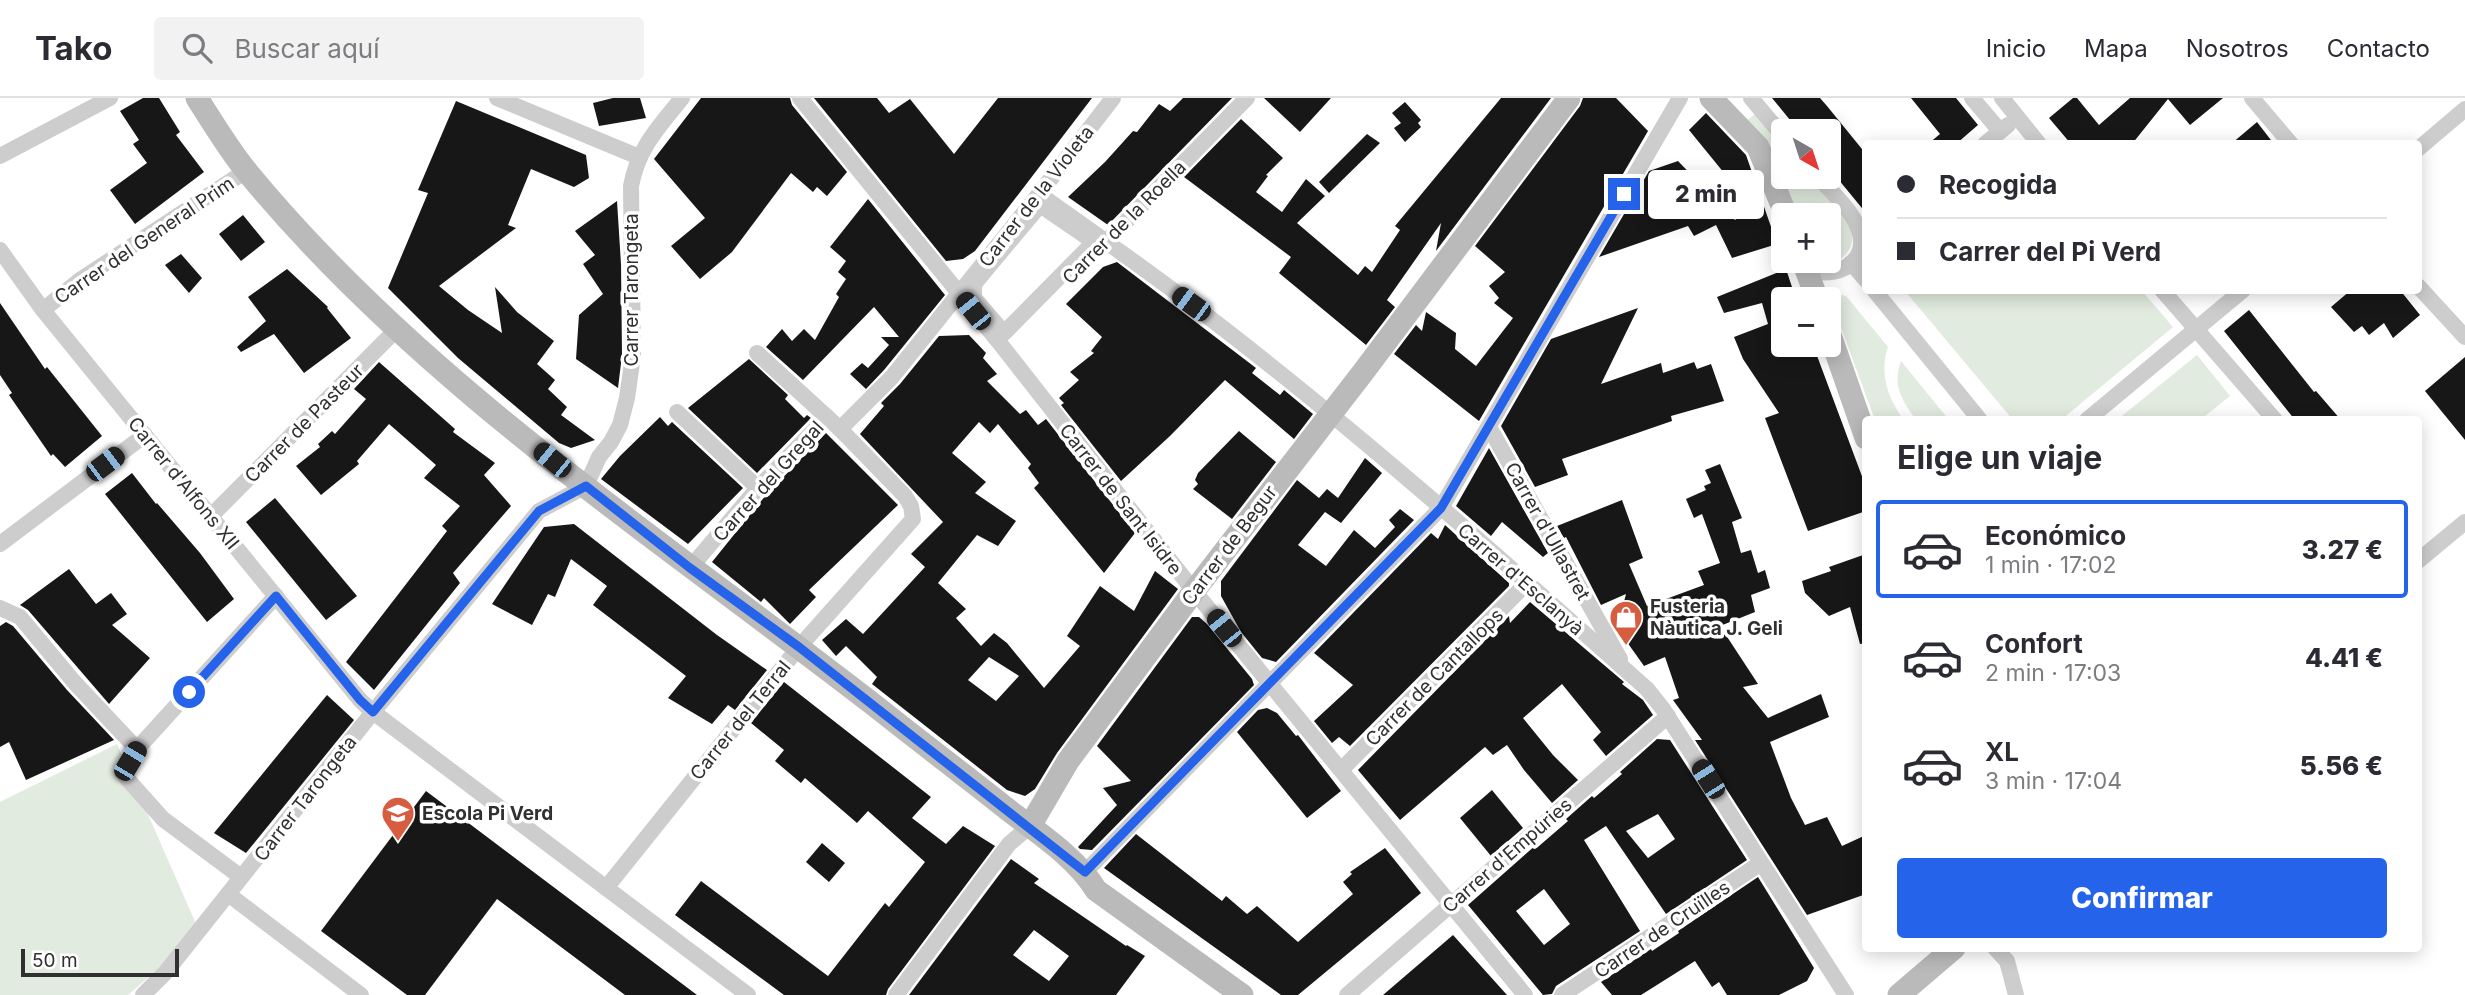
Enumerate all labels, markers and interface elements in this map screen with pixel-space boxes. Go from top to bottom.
search box [154,17,644,80]
text: Tako [35,28,112,68]
icon: search [178,29,216,67]
text: Buscar aquí [234,33,380,64]
text: Inicio [1986,34,2046,63]
text: Mapa [2084,34,2148,63]
text: Nosotros [2186,34,2289,63]
text: Contacto [2327,34,2430,63]
north arrow [1771,119,1841,189]
map controls [1771,119,1841,357]
street label: Carrer de la Violeta [974,121,1099,271]
street label: Carrer de la Roella [1058,156,1191,289]
text: Recogida [1939,169,2057,200]
callout: 2 min [1648,170,1764,218]
street label: Carrer del General Prim [50,172,238,309]
route end [1608,178,1640,210]
text: 2 min [1675,180,1737,208]
button: + [1771,203,1841,273]
street label: Carrer Tarongeta [620,213,643,367]
text: Carrer del Pi Verd [1939,236,2161,267]
car [1168,283,1215,325]
button: − [1771,287,1841,357]
car [952,288,995,334]
street label: Carrer de Pasteur [240,359,369,488]
street label: Carrer d'Alfons XII [123,413,244,554]
street label: Carrer del Gregal [708,416,828,546]
street label: Carrer de Sant Isidre [1054,419,1187,579]
text: Elige un viaje [1897,438,2102,477]
car [530,439,575,481]
car [82,443,129,485]
street label: Carrer d'Ullastret [1500,458,1595,604]
street label: Carrer de Begur [1177,481,1282,610]
street label: Carrer d'Esclanyà [1453,518,1588,640]
icon: car [1901,518,1964,581]
text: Económico [1985,520,2126,551]
text: 3.27 € [2302,534,2383,565]
text: 1 min · 17:02 [1985,551,2116,579]
place label: Fusteria Nàutica J. Geli [1650,595,1783,640]
shop icon: Fusteria Nàutica J. Geli [1607,598,1645,647]
street label: Carrer de Cantallops [1361,604,1508,751]
car [1203,605,1246,651]
icon: car [1901,626,1964,689]
text: Confort [1985,628,2083,659]
text: 4.41 € [2305,642,2383,673]
street label: Carrer del Terral [685,656,796,785]
text: 2 min · 17:03 [1985,659,2121,687]
route start [173,676,205,708]
street label: Carrer Tarongeta [249,731,362,866]
icon: car [1901,734,1964,797]
text: XL [1985,736,2019,767]
car [111,738,150,784]
text: 5.56 € [2300,750,2383,781]
car [1688,756,1729,802]
text: 3 min · 17:04 [1985,767,2122,795]
street label: Carrer d'Empúries [1438,793,1577,918]
school or university icon: Escola Pi Verd [379,794,417,843]
place label: Escola Pi Verd [422,802,553,825]
button: Confirmar [1897,858,2387,938]
street label: Carrer de Cruïlles [1590,876,1734,983]
scale bar [21,946,178,978]
text: 50 m [32,949,78,972]

